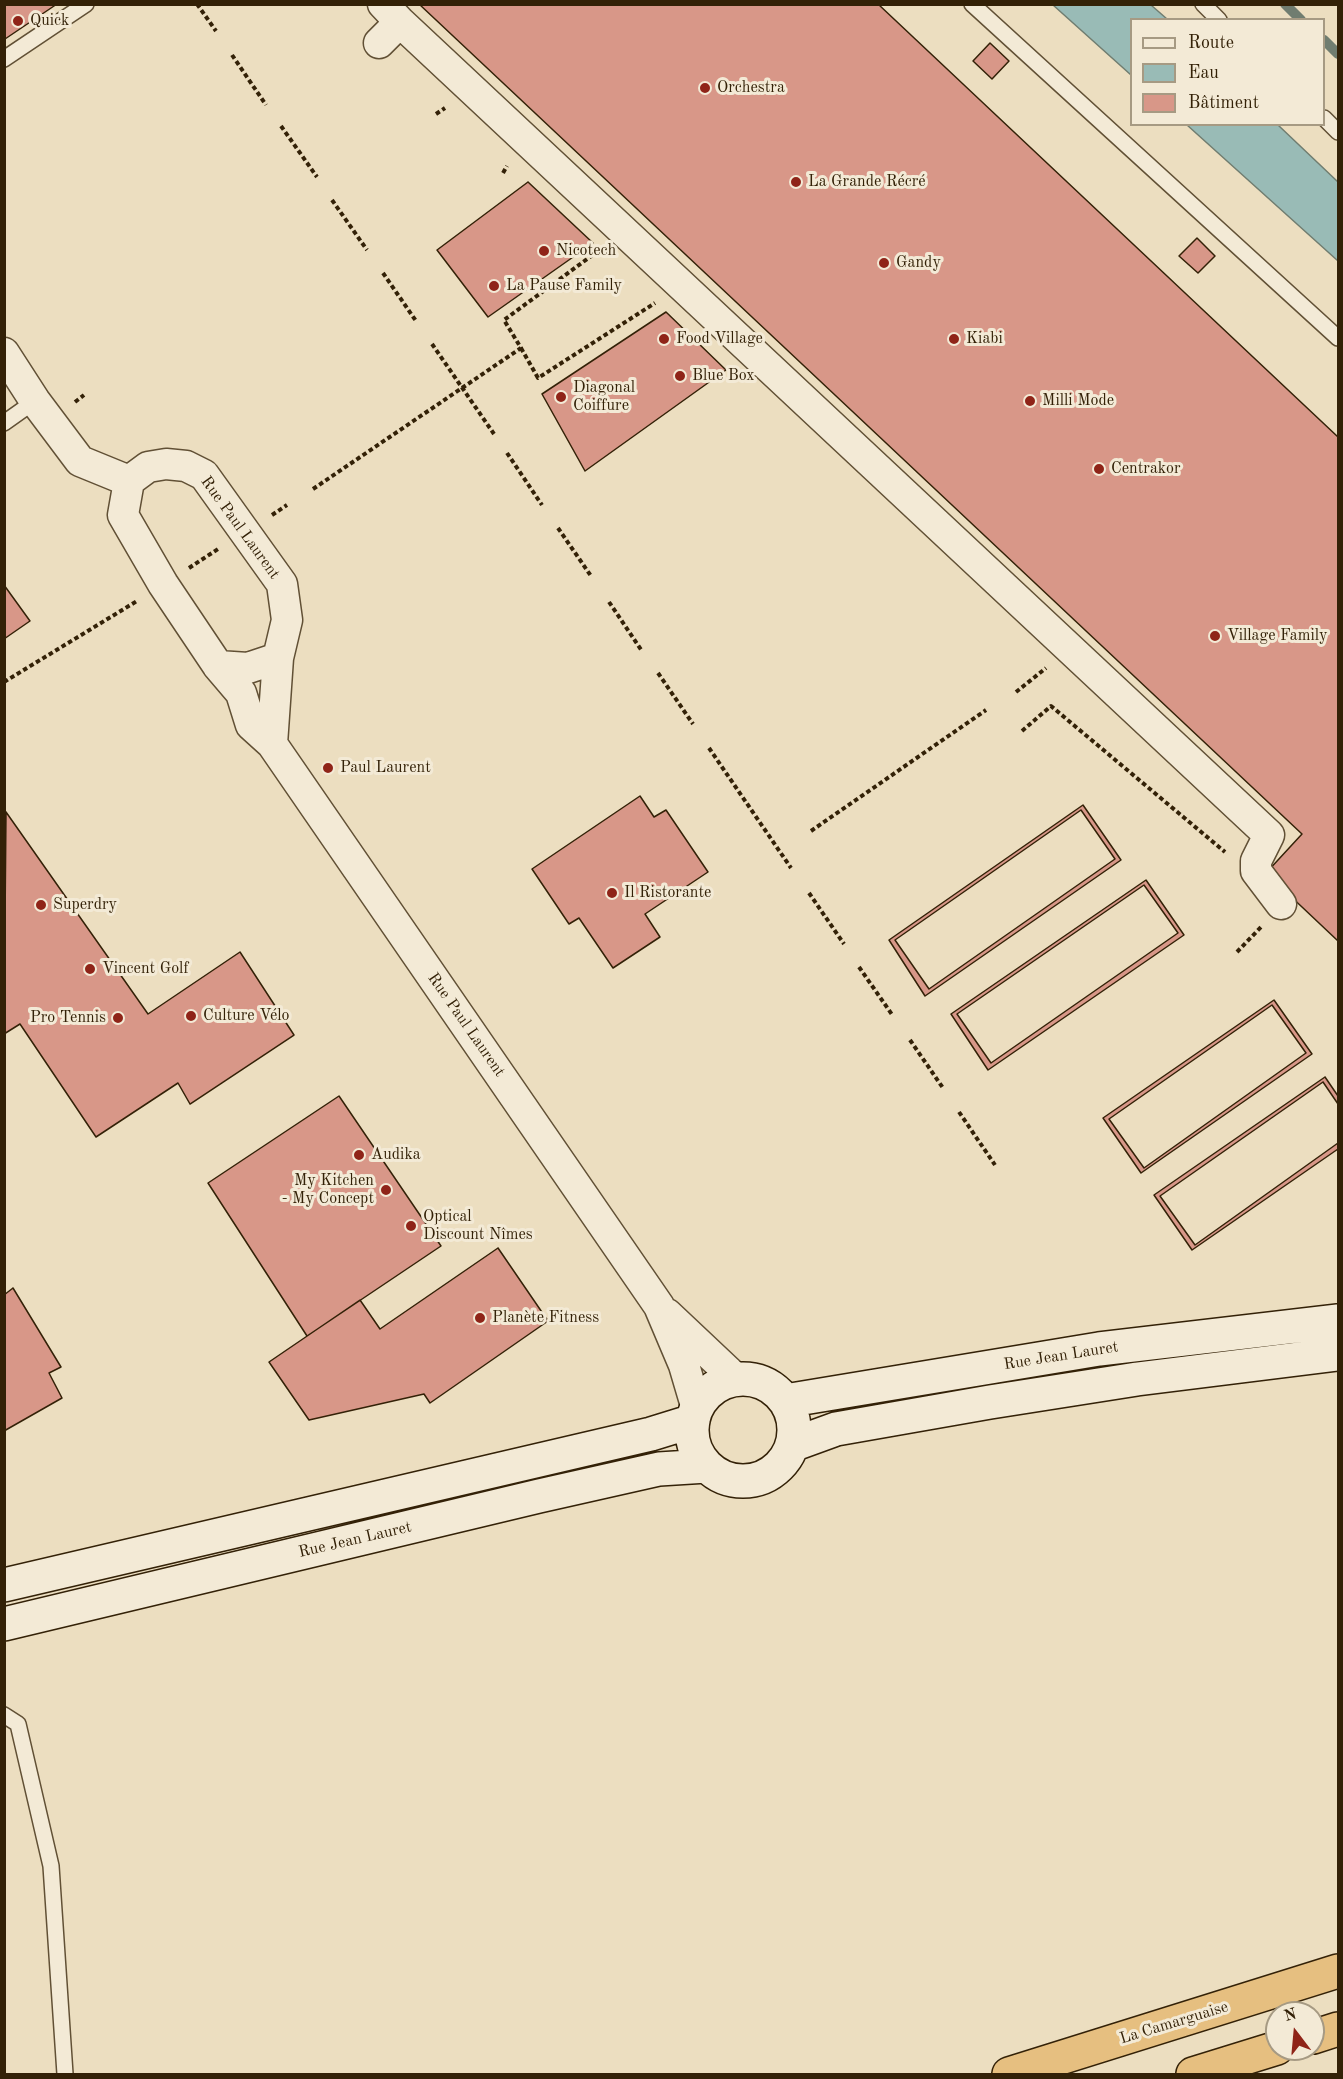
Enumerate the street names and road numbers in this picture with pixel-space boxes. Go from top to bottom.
street label: Rue Paul Laurent [196,473,284,583]
street label: Rue Paul Laurent [423,969,509,1081]
street label: Rue Jean Lauret [1002,1337,1120,1375]
street label: Rue Jean Lauret [297,1518,413,1562]
street label: La Camarguaise [1117,1997,1231,2049]

